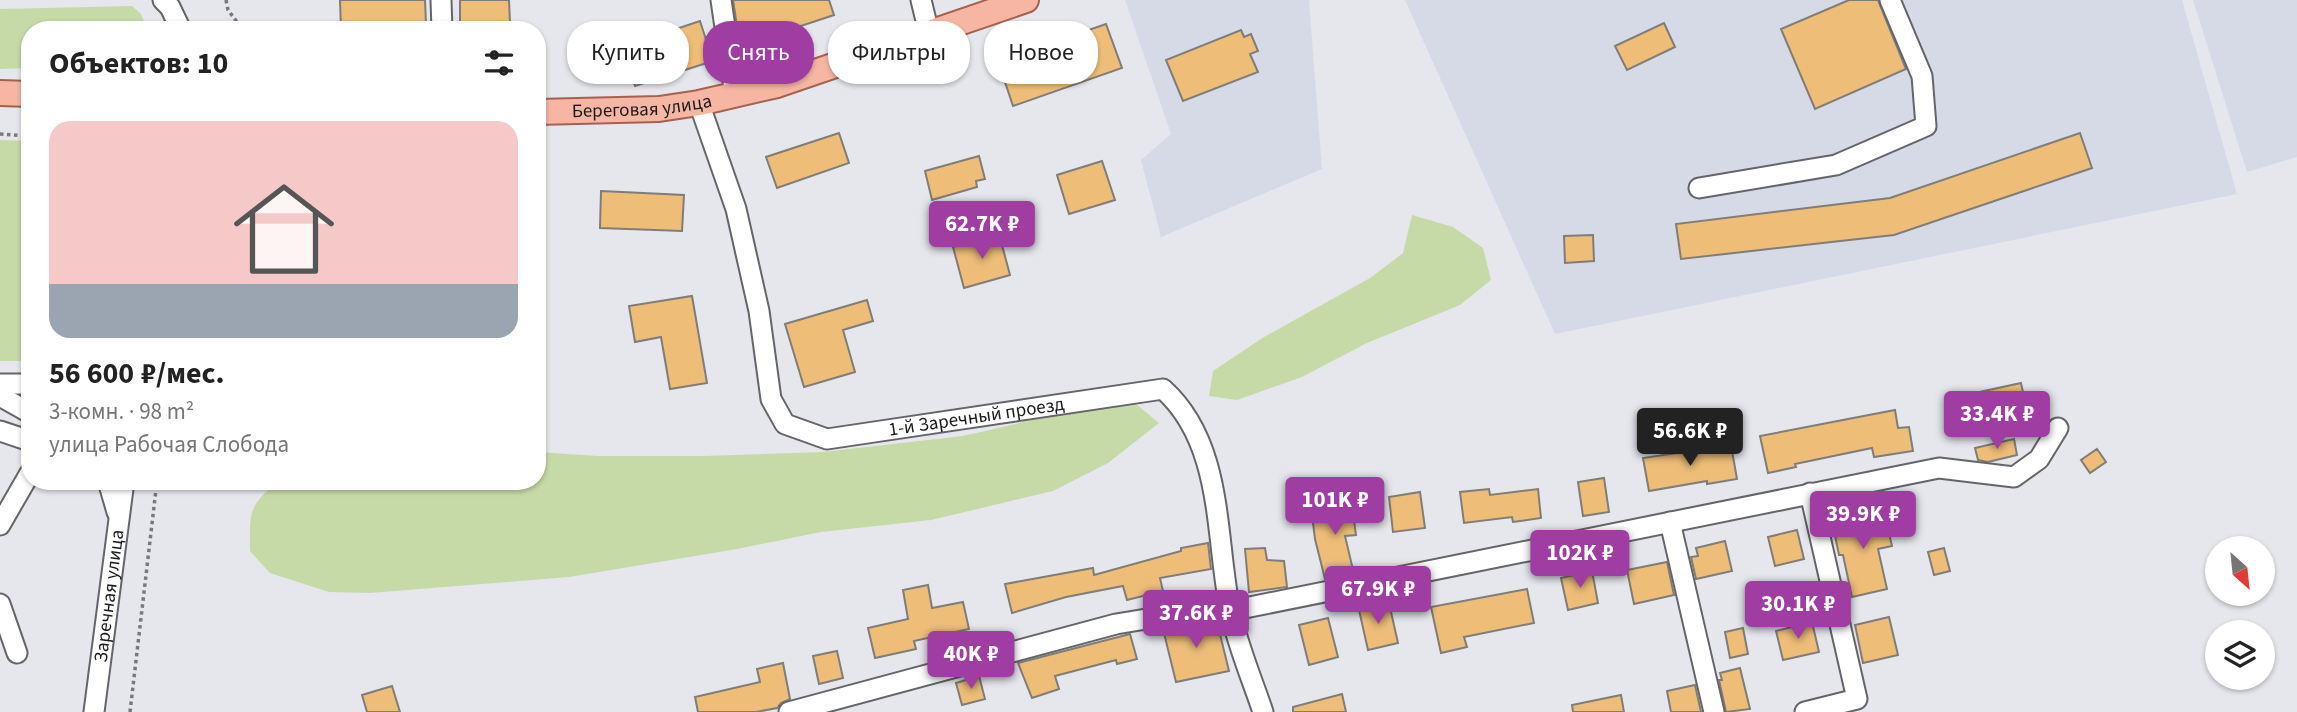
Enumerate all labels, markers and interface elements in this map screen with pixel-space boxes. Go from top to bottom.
chip: Купить [567,21,689,84]
chip: Снять [703,21,814,84]
chip: Фильтры [828,21,970,84]
chip: Новое [984,21,1098,84]
text: Объектов: 10 [49,42,228,85]
icon: filters [480,44,518,82]
street label: Береговая улица [571,87,714,125]
icon: home [221,166,347,292]
pin: 62.7K ₽ [917,202,1047,261]
text: 62.7K ₽ [945,207,1019,240]
text: 56 600 ₽/мес. [49,352,225,395]
street label: 1-й Заречный проезд [887,390,1066,443]
pin: 33.4K ₽ [1932,392,2062,451]
text: 3-комн. · 98 m² [49,395,194,428]
text: 33.4K ₽ [1960,397,2034,430]
pin: 56.6K ₽ [1625,408,1755,468]
text: 56.6K ₽ [1653,414,1727,447]
text: улица Рабочая Слобода [49,428,289,461]
pin: 101K ₽ [1278,477,1392,537]
text: 101K ₽ [1301,483,1369,516]
pin: 39.9K ₽ [1798,491,1928,551]
text: 39.9K ₽ [1826,497,1900,530]
street label: Заречная улица [87,528,131,664]
pin: 102K ₽ [1523,530,1637,590]
text: 102K ₽ [1546,536,1614,569]
north arrow [2205,536,2275,606]
map controls [2205,536,2275,690]
pin: 67.9K ₽ [1313,566,1443,626]
text: 67.9K ₽ [1341,572,1415,605]
pin: 30.1K ₽ [1733,582,1863,641]
text: 30.1K ₽ [1761,587,1835,620]
pin: 37.6K ₽ [1131,590,1261,650]
text: 37.6K ₽ [1159,596,1233,629]
button: layers [2205,620,2275,690]
pin: 40K ₽ [922,632,1020,691]
text: 40K ₽ [943,637,999,670]

